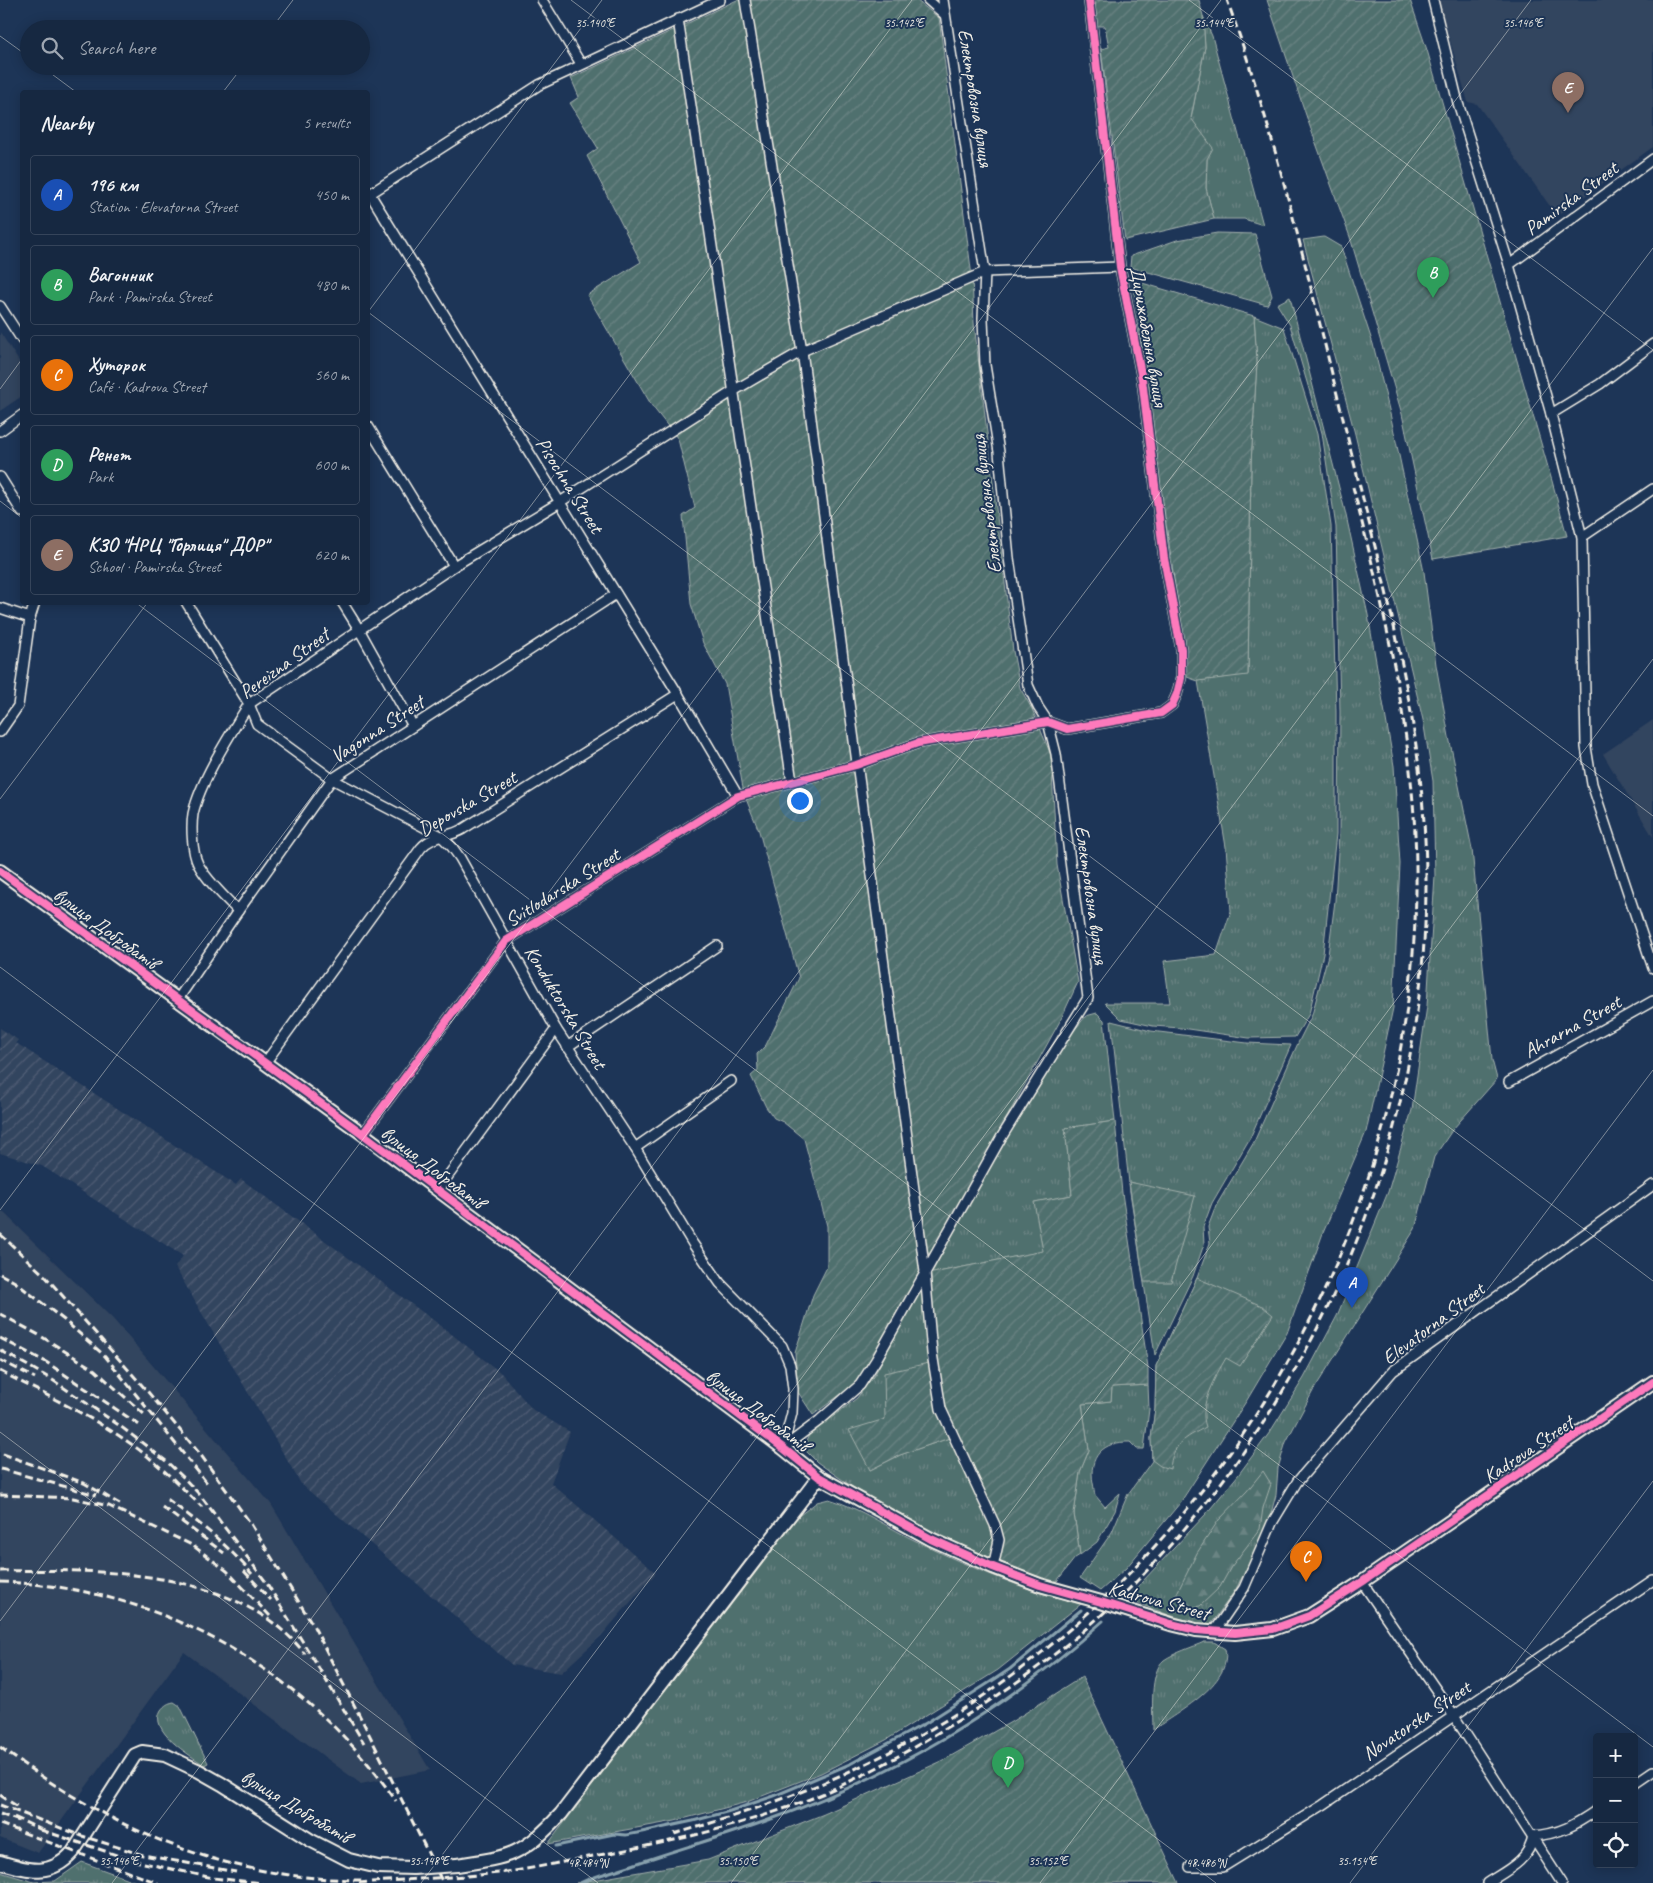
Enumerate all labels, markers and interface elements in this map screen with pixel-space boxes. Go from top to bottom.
text: 35.140°E [575,15,616,31]
text: 35.142°E [884,15,925,31]
text: 35.144°E [1194,15,1235,31]
text: 35.146°E [1503,15,1544,31]
search box [20,20,370,75]
street label: Електровозна вулиця [952,27,999,170]
icon: search [38,34,66,62]
text: Search here [78,36,155,60]
pin: E [1552,72,1584,113]
text: Nearby [40,110,93,136]
text: 5 results [303,113,350,133]
street label: Pamirska Street [1520,155,1625,241]
text: 196 км [88,173,138,197]
text: A [53,185,61,205]
text: 450 m [315,185,349,205]
text: Station · Elevatorna Street [88,197,238,217]
pin: B [1417,257,1449,298]
text: Вагонник [88,263,152,287]
street label: Дирижабельна вулиця [1124,264,1173,410]
text: B [53,275,61,295]
text: 480 m [315,275,349,295]
text: Park · Pamirska Street [88,287,212,307]
text: Хуторок [88,353,145,377]
text: C [53,365,61,385]
text: 560 m [315,365,349,385]
text: Café · Kadrova Street [88,377,206,397]
street label: Електровозна вулиця [965,432,1007,575]
street label: Pisochna Street [530,433,610,540]
text: Ренет [88,443,130,467]
text: D [52,455,62,475]
text: 600 m [315,455,349,475]
text: Park [88,467,113,487]
text: КЗО "НРЦ "Горлиця" ДОР" [88,533,268,557]
text: E [53,545,61,565]
text: 620 m [315,545,349,565]
text: School · Pamirska Street [88,557,221,577]
street label: Pereizna Street [234,620,337,704]
street label: Vagonna Street [326,688,431,769]
street label: Depovska Street [413,764,523,842]
your location [787,788,813,814]
street label: Електровозна вулиця [1069,824,1114,967]
street label: Svitlodarska Street [500,841,626,933]
street label: вулиця Добробатів [48,882,167,978]
street label: Konduktorska Street [519,941,613,1075]
street label: Ahrarna Street [1519,988,1627,1063]
street label: вулиця Добробатів [376,1120,493,1218]
pin: A [1336,1267,1368,1308]
street label: Elevatorna Street [1377,1275,1491,1370]
street label: вулиця Добробатів [701,1363,818,1461]
street label: Kadrova Street [1478,1408,1581,1489]
pin: C [1290,1541,1322,1582]
street label: Kadrova Street [1106,1575,1215,1627]
street label: Novatorska Street [1357,1674,1477,1766]
map controls [1593,1733,1638,1868]
button: + [1593,1733,1638,1778]
pin: D [992,1747,1024,1788]
street label: вулиця Добробатів [236,1764,359,1851]
button: − [1593,1778,1638,1823]
button: locate [1593,1823,1638,1868]
text: 35.146°E [99,1853,140,1869]
text: 35.148°E [409,1853,450,1869]
text: 35.150°E [718,1853,759,1869]
text: 35.152°E [1028,1853,1069,1869]
text: 35.154°E [1337,1853,1378,1869]
text: 48.484°N [568,1855,610,1871]
text: 48.486°N [1186,1855,1228,1871]

